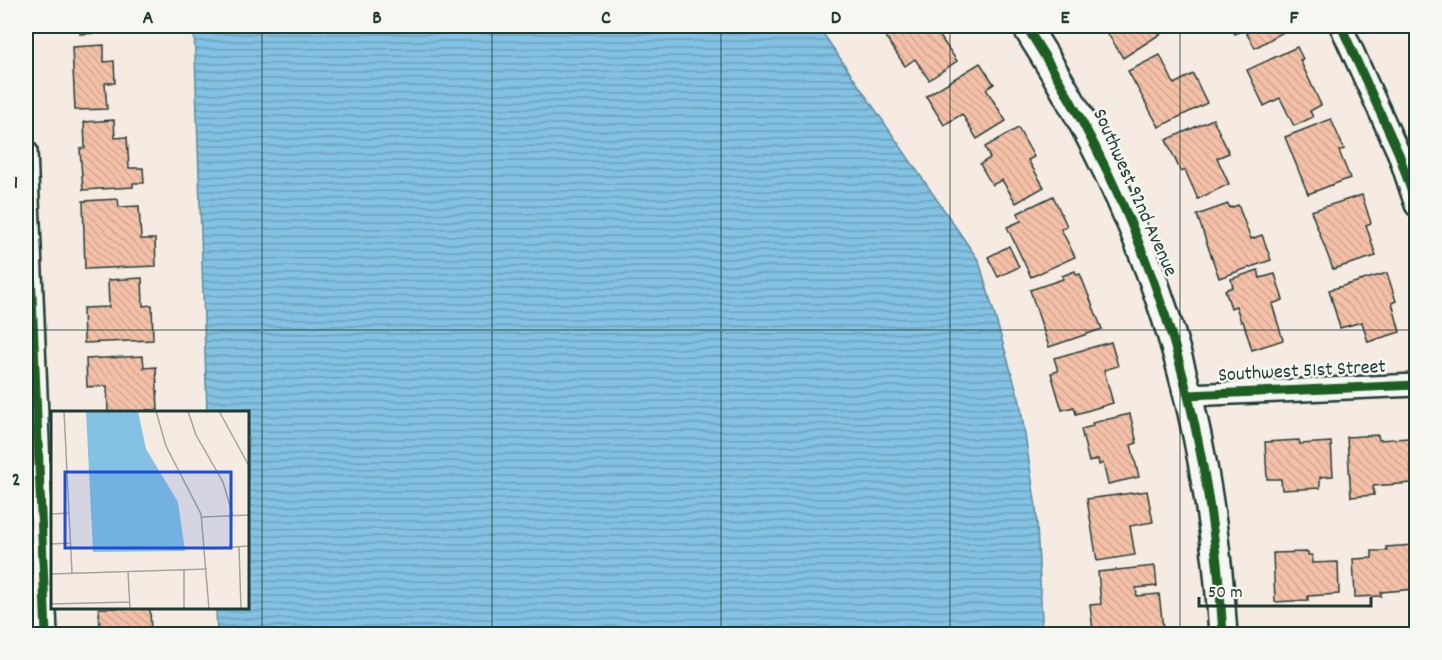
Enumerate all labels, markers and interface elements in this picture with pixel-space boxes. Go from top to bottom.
text: A [143,5,154,33]
text: B [372,5,382,33]
text: C [601,5,611,33]
text: D [831,5,842,33]
text: E [1060,5,1070,33]
text: F [1290,5,1300,33]
street label: Southwest 92nd Avenue [1084,105,1184,281]
text: 1 [14,170,18,198]
street label: Southwest 51st Street [1218,354,1386,390]
inset map [51,411,249,609]
text: 2 [12,467,20,495]
scale bar [1199,570,1372,608]
text: 50 m [1208,581,1243,606]

